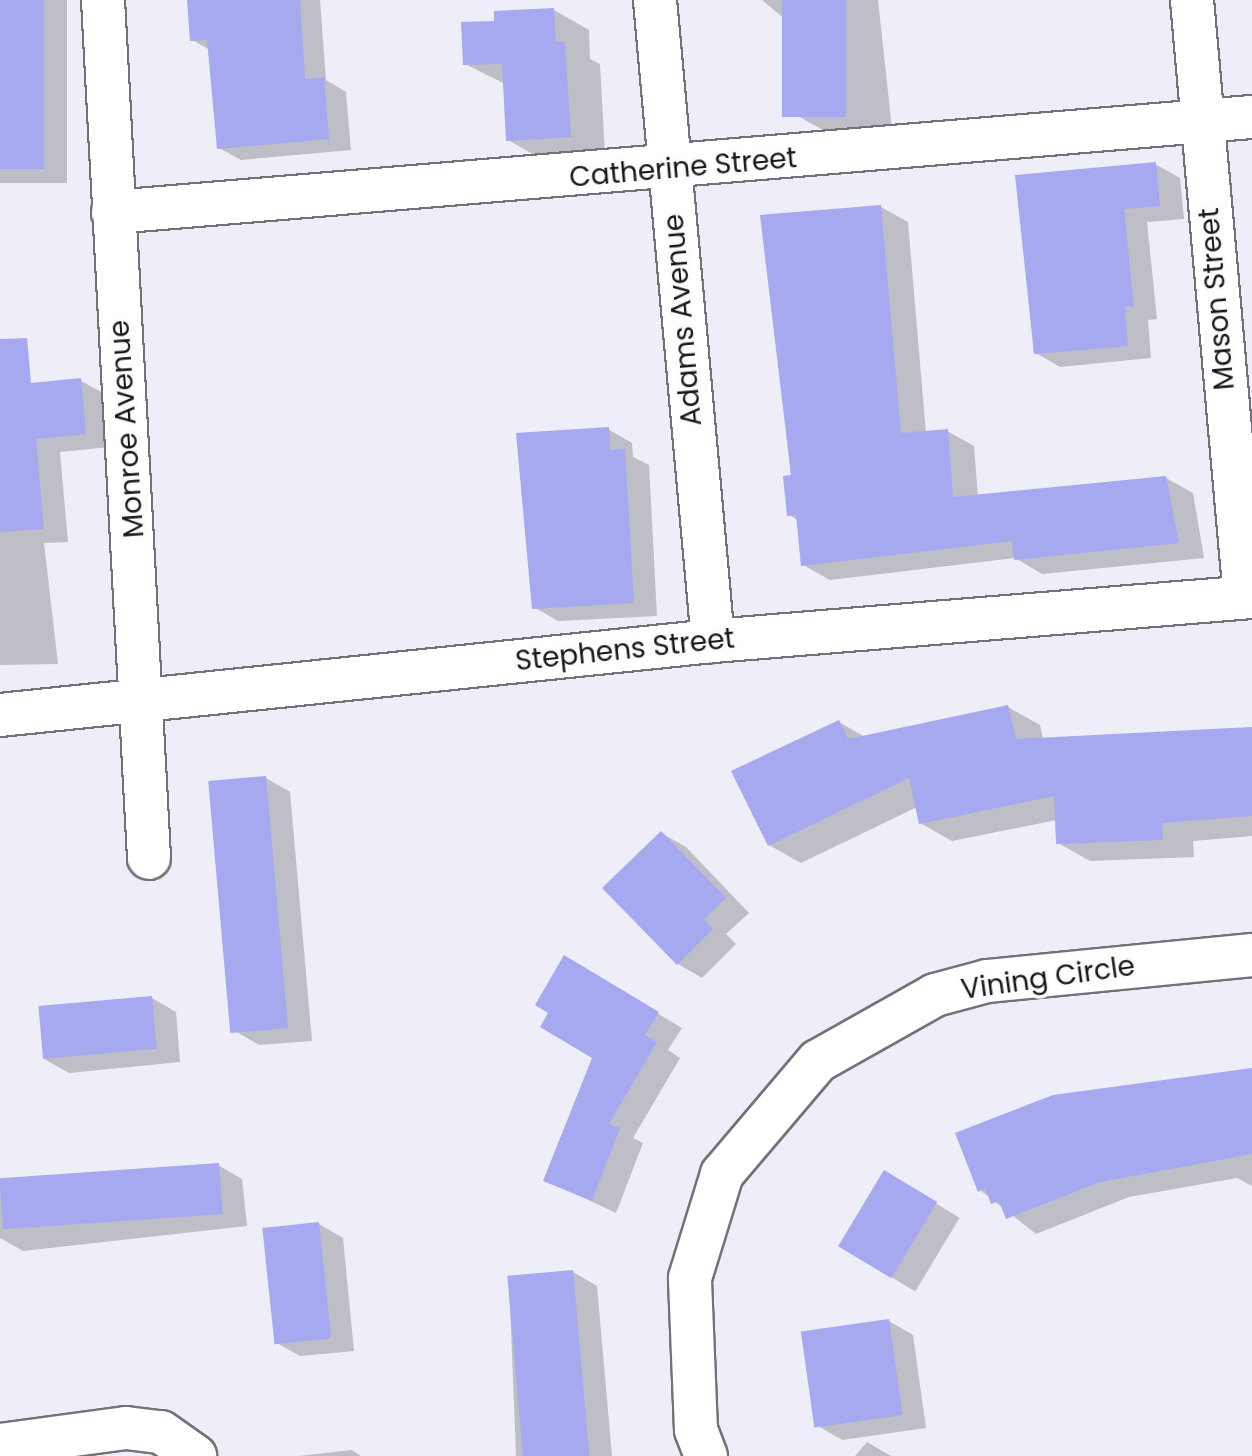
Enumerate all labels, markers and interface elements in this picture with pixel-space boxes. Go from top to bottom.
street label: Catherine Street [568,141,798,195]
street label: Mason Street [1192,206,1242,392]
street label: Adams Avenue [657,213,709,427]
street label: Monroe Avenue [103,319,151,539]
street label: Stephens Street [514,622,736,678]
street label: Vining Circle [959,949,1137,1007]

